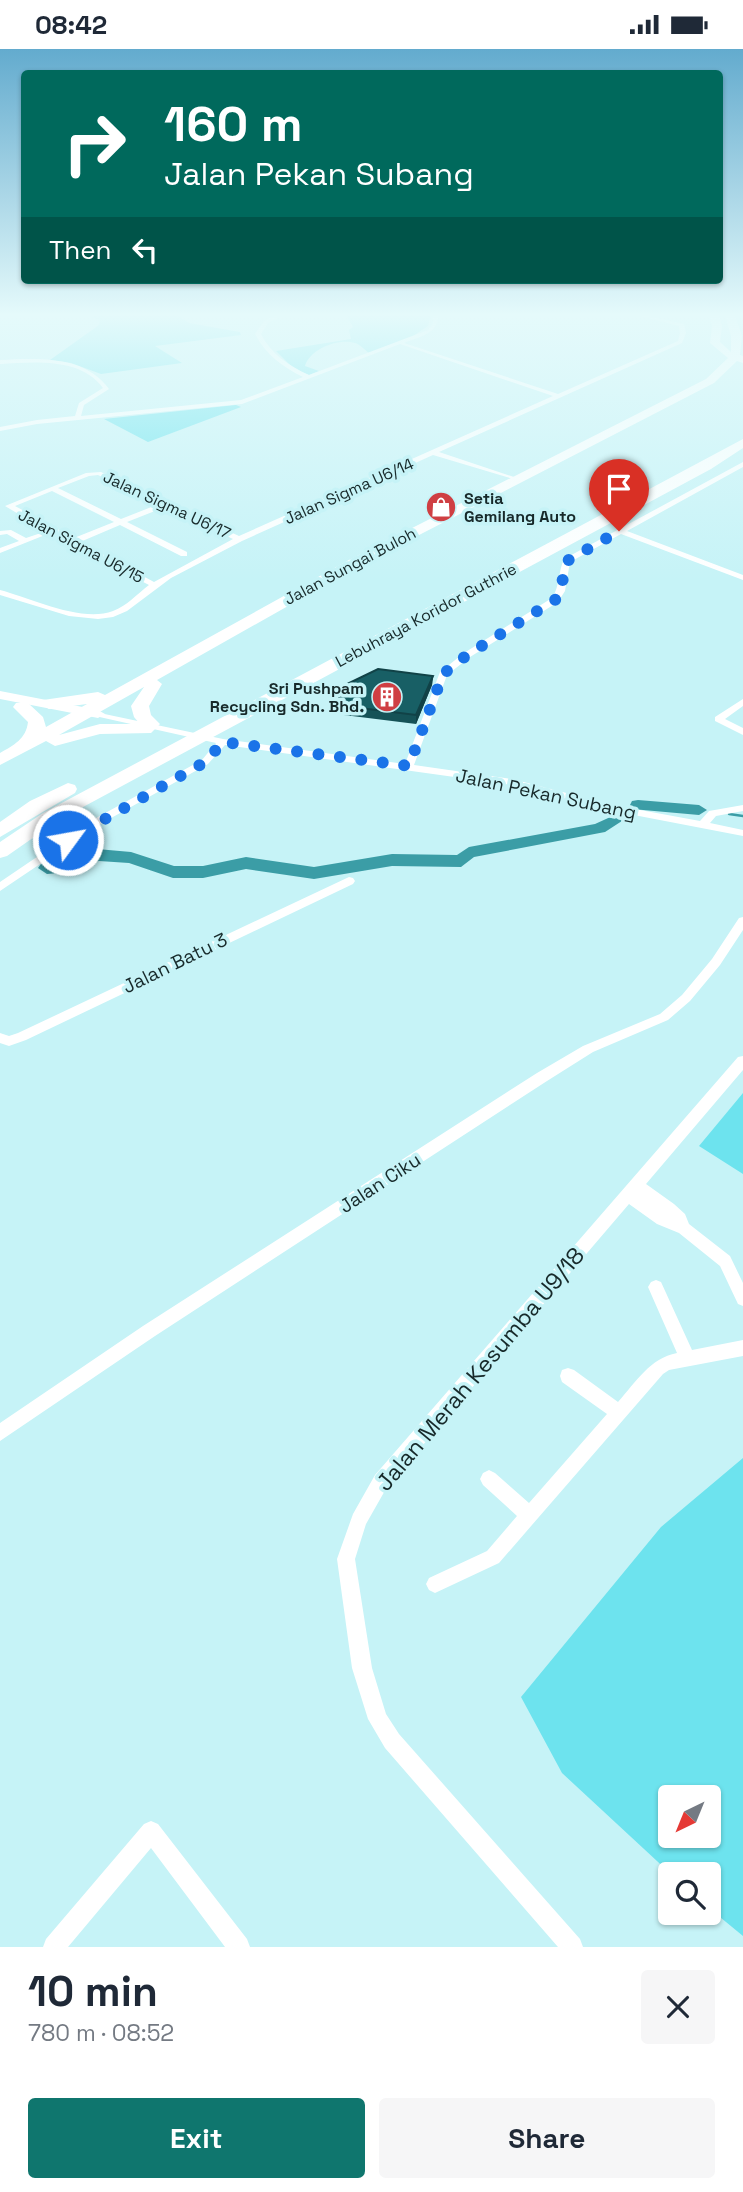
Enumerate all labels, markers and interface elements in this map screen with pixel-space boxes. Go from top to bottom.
text: 08:42 [35,8,107,42]
text: 160 m [164,93,302,155]
icon: right [49,98,140,189]
text: Jalan Pekan Subang [164,154,474,194]
icon: left [126,231,164,269]
text: Then [49,233,112,267]
street label: Jalan Sigma U6/14 [281,453,417,529]
pin [589,459,649,531]
street label: Jalan Sigma U6/17 [100,466,234,544]
icon: arrive [600,470,638,508]
place label: Setia Gemilang Auto [464,488,576,527]
shop icon: Setia Gemilang Auto [424,490,458,524]
street label: Jalan Sigma U6/15 [15,504,147,588]
street label: Jalan Sungai Buloh [281,522,419,610]
street label: Lebuhraya Koridor Guthrie [332,558,520,672]
place label: Sri Pushpam Recycling Sdn. Bhd. [210,678,364,717]
building icon: Sri Pushpam Recycling Sdn. Bhd. [370,680,404,714]
street label: Jalan Pekan Subang [453,763,639,825]
position arrow [31,803,105,877]
street label: Jalan Batu 3 [119,927,231,999]
street label: Jalan Ciku [334,1147,426,1219]
street label: Jalan Merah Kesumba U9/18 [369,1241,591,1497]
north arrow [658,1785,721,1848]
map controls [658,1785,721,1925]
button: search [658,1862,721,1925]
text: 10 min [28,1965,158,2018]
button: close [641,1970,715,2044]
text: 780 m · 08:52 [28,2018,174,2048]
button: Exit [28,2098,365,2178]
button: Share [379,2098,715,2178]

